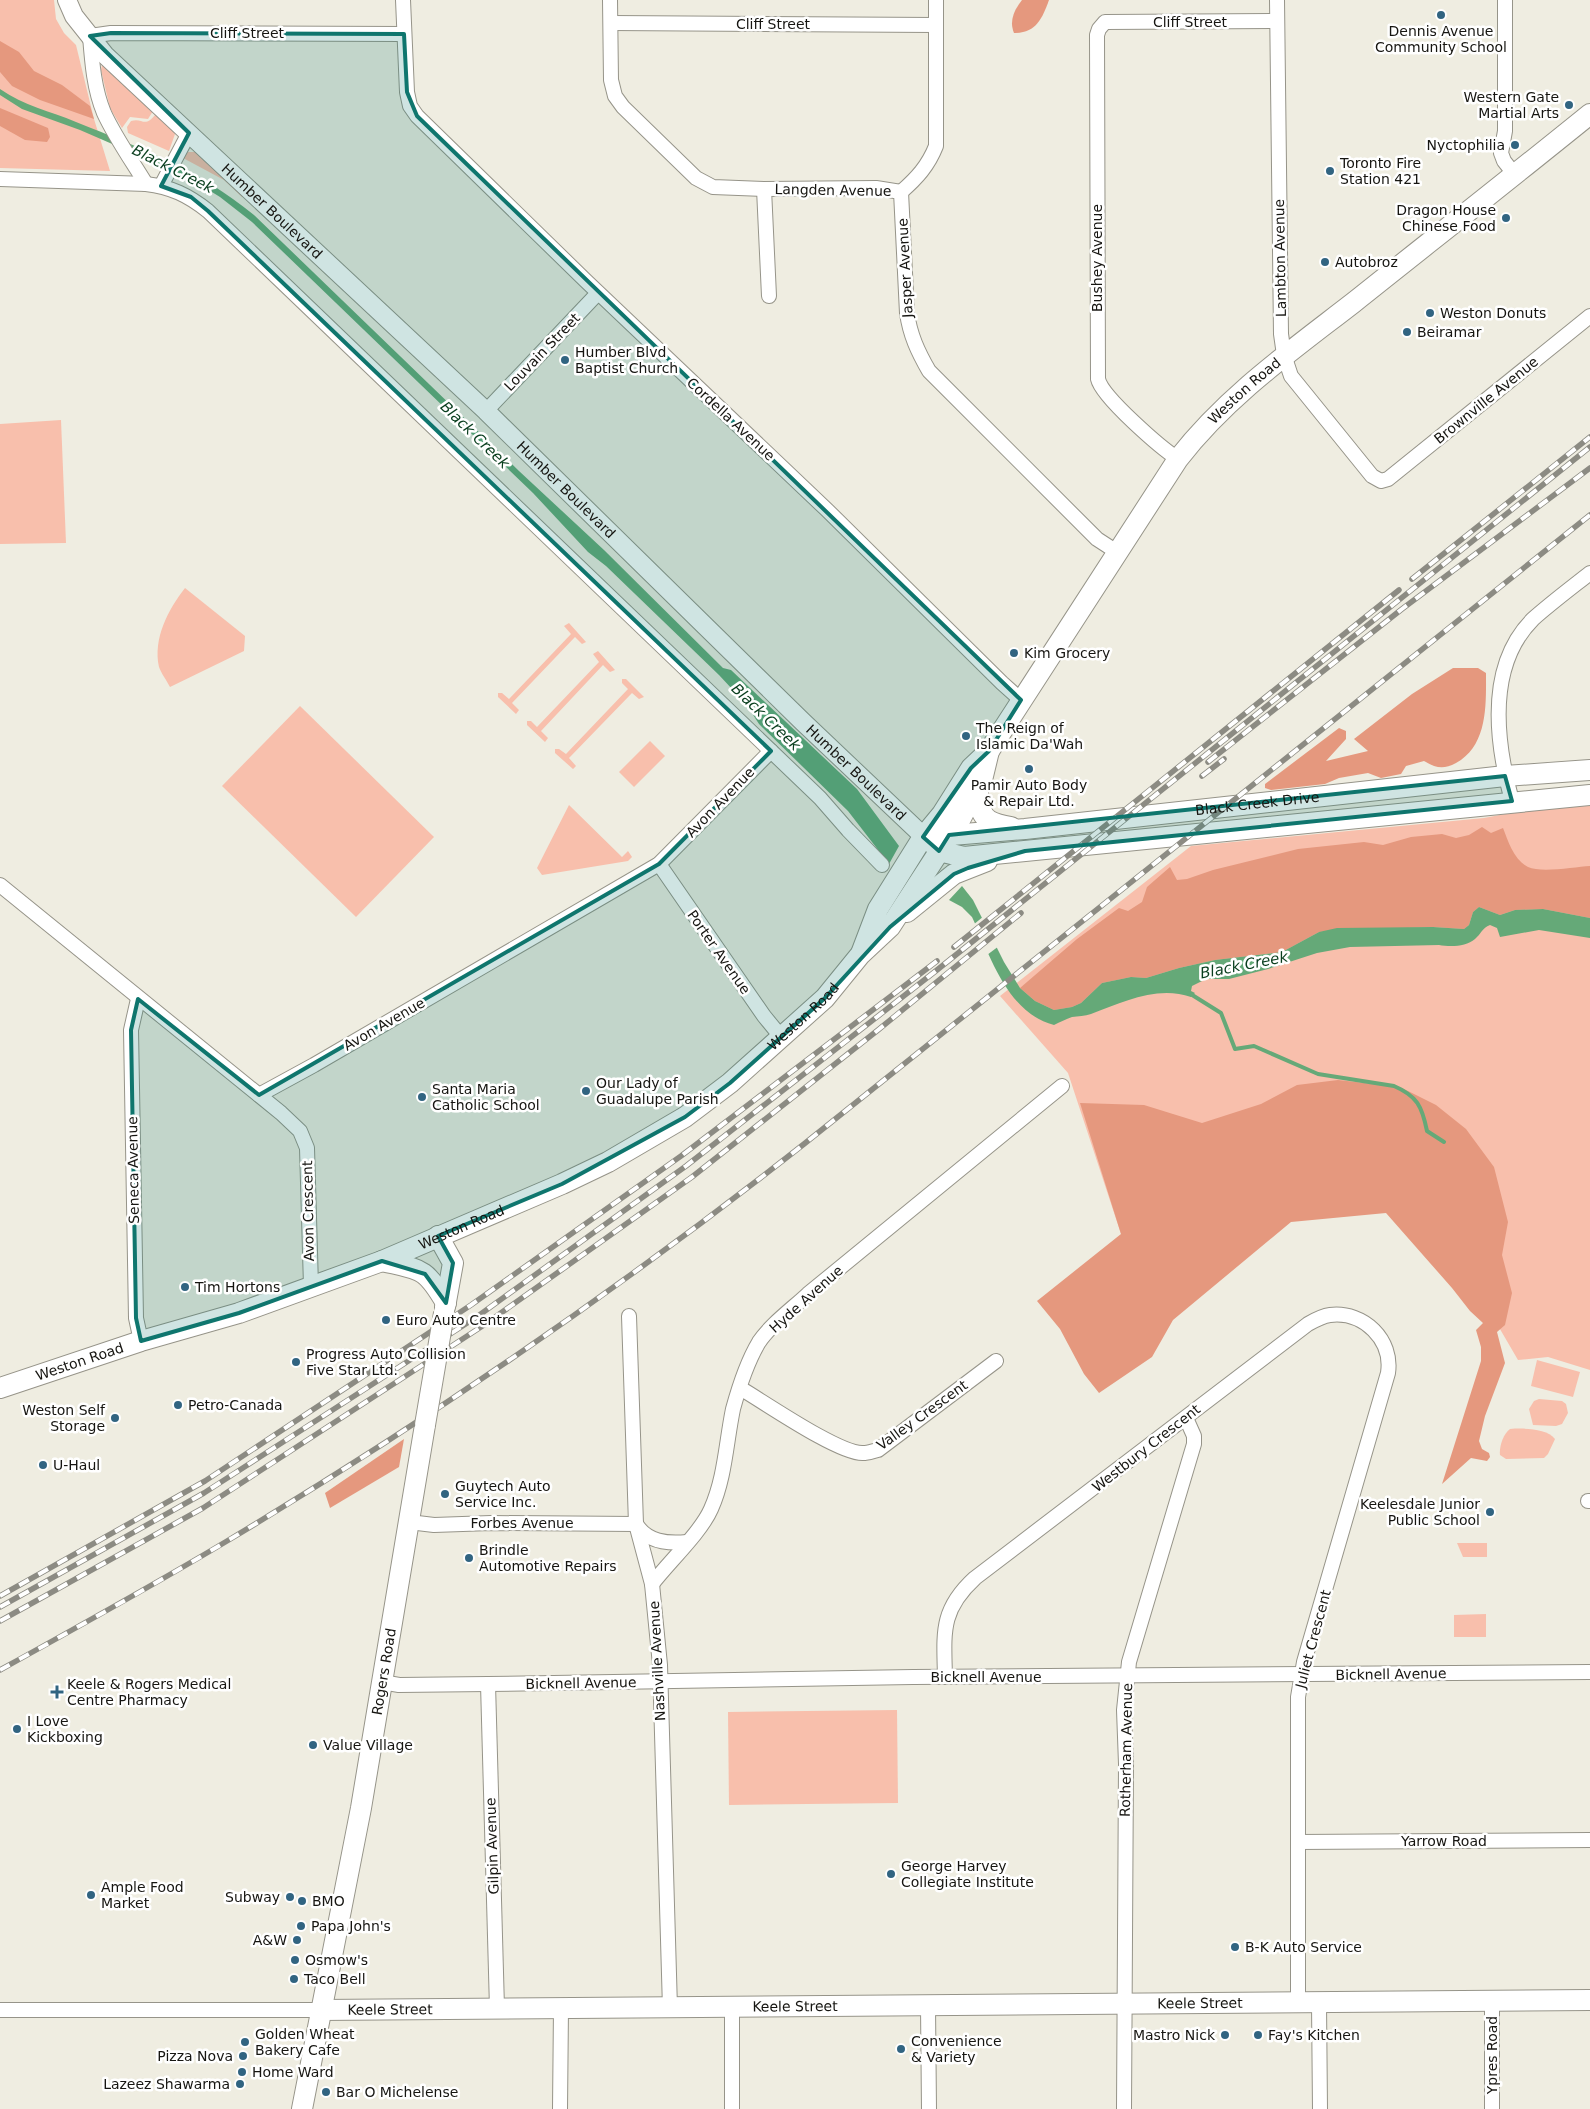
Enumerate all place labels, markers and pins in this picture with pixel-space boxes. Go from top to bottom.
marker: Dennis Avenue Community School [1435,9,1447,21]
place label: Dennis Avenue Community School [1375,23,1507,55]
place label: Western Gate Martial Arts [1464,89,1559,121]
marker: Western Gate Martial Arts [1563,99,1575,111]
place label: Nyctophilia [1426,137,1505,153]
marker: Nyctophilia [1509,139,1521,151]
place label: Toronto Fire Station 421 [1339,155,1421,187]
marker: Toronto Fire Station 421 [1324,165,1336,177]
place label: Dragon House Chinese Food [1396,202,1496,234]
marker: Dragon House Chinese Food [1500,212,1512,224]
place label: Autobroz [1335,254,1398,270]
marker: Autobroz [1319,256,1331,268]
place label: Weston Donuts [1440,305,1546,321]
marker: Weston Donuts [1424,307,1436,319]
place label: Beiramar [1417,324,1482,340]
marker: Beiramar [1401,326,1413,338]
place label: Humber Blvd Baptist Church [575,344,678,376]
marker: Humber Blvd Baptist Church [559,354,571,366]
place label: Kim Grocery [1024,645,1110,661]
marker: Kim Grocery [1008,647,1020,659]
place label: The Reign of Islamic Da'Wah [975,720,1083,752]
marker: The Reign of Islamic Da'Wah [960,730,972,742]
marker: Pamir Auto Body & Repair Ltd. [1023,763,1035,775]
place label: Pamir Auto Body & Repair Ltd. [971,777,1087,809]
place label: Our Lady of Guadalupe Parish [596,1075,719,1107]
place label: Santa Maria Catholic School [432,1081,540,1113]
marker: Our Lady of Guadalupe Parish [580,1085,592,1097]
marker: Santa Maria Catholic School [416,1091,428,1103]
place label: Tim Hortons [194,1279,280,1295]
marker: Tim Hortons [179,1281,191,1293]
place label: Euro Auto Centre [396,1312,516,1328]
marker: Euro Auto Centre [380,1314,392,1326]
place label: Progress Auto Collision Five Star Ltd. [306,1346,466,1378]
marker: Progress Auto Collision Five Star Ltd. [290,1356,302,1368]
place label: Petro-Canada [188,1397,283,1413]
marker: Petro-Canada [172,1399,184,1411]
place label: Weston Self Storage [22,1402,106,1434]
marker: Weston Self Storage [109,1412,121,1424]
place label: U-Haul [53,1457,100,1473]
marker: U-Haul [37,1459,49,1471]
place label: Guytech Auto Service Inc. [455,1478,551,1510]
marker: Guytech Auto Service Inc. [439,1488,451,1500]
place label: Keelesdale Junior Public School [1360,1496,1480,1528]
marker: Keelesdale Junior Public School [1484,1506,1496,1518]
place label: Brindle Automotive Repairs [479,1542,617,1574]
marker: Brindle Automotive Repairs [463,1552,475,1564]
place label: Keele & Rogers Medical Centre Pharmacy [67,1676,231,1708]
marker: Keele & Rogers Medical Centre Pharmacy [51,1686,63,1698]
place label: I Love Kickboxing [27,1713,103,1745]
marker: I Love Kickboxing [11,1723,23,1735]
place label: Value Village [323,1737,413,1753]
marker: Value Village [307,1739,319,1751]
place label: George Harvey Collegiate Institute [901,1858,1034,1890]
marker: George Harvey Collegiate Institute [885,1868,897,1880]
place label: Ample Food Market [101,1879,184,1911]
marker: Ample Food Market [85,1889,97,1901]
place label: Subway [225,1889,280,1905]
marker: Subway [284,1891,296,1903]
place label: BMO [312,1893,345,1909]
marker: BMO [296,1895,308,1907]
place label: Papa John's [311,1918,391,1934]
marker: Papa John's [295,1920,307,1932]
place label: A&W [253,1932,287,1948]
marker: A&W [291,1934,303,1946]
place label: B-K Auto Service [1245,1939,1362,1955]
marker: B-K Auto Service [1229,1941,1241,1953]
place label: Osmow's [305,1952,368,1968]
marker: Osmow's [289,1954,301,1966]
place label: Taco Bell [303,1971,366,1987]
marker: Taco Bell [288,1973,300,1985]
place label: Golden Wheat Bakery Cafe [255,2026,355,2058]
place label: Mastro Nick [1133,2027,1216,2043]
place label: Fay's Kitchen [1268,2027,1360,2043]
marker: Mastro Nick [1219,2029,1231,2041]
marker: Fay's Kitchen [1252,2029,1264,2041]
place label: Convenience & Variety [911,2033,1002,2065]
marker: Golden Wheat Bakery Cafe [239,2036,251,2048]
marker: Convenience & Variety [895,2043,907,2055]
place label: Pizza Nova [157,2048,233,2064]
marker: Pizza Nova [237,2050,249,2062]
place label: Home Ward [252,2064,334,2080]
marker: Home Ward [236,2066,248,2078]
place label: Lazeez Shawarma [103,2076,230,2092]
marker: Lazeez Shawarma [234,2078,246,2090]
place label: Bar O Michelense [336,2084,458,2100]
marker: Bar O Michelense [320,2086,332,2098]

